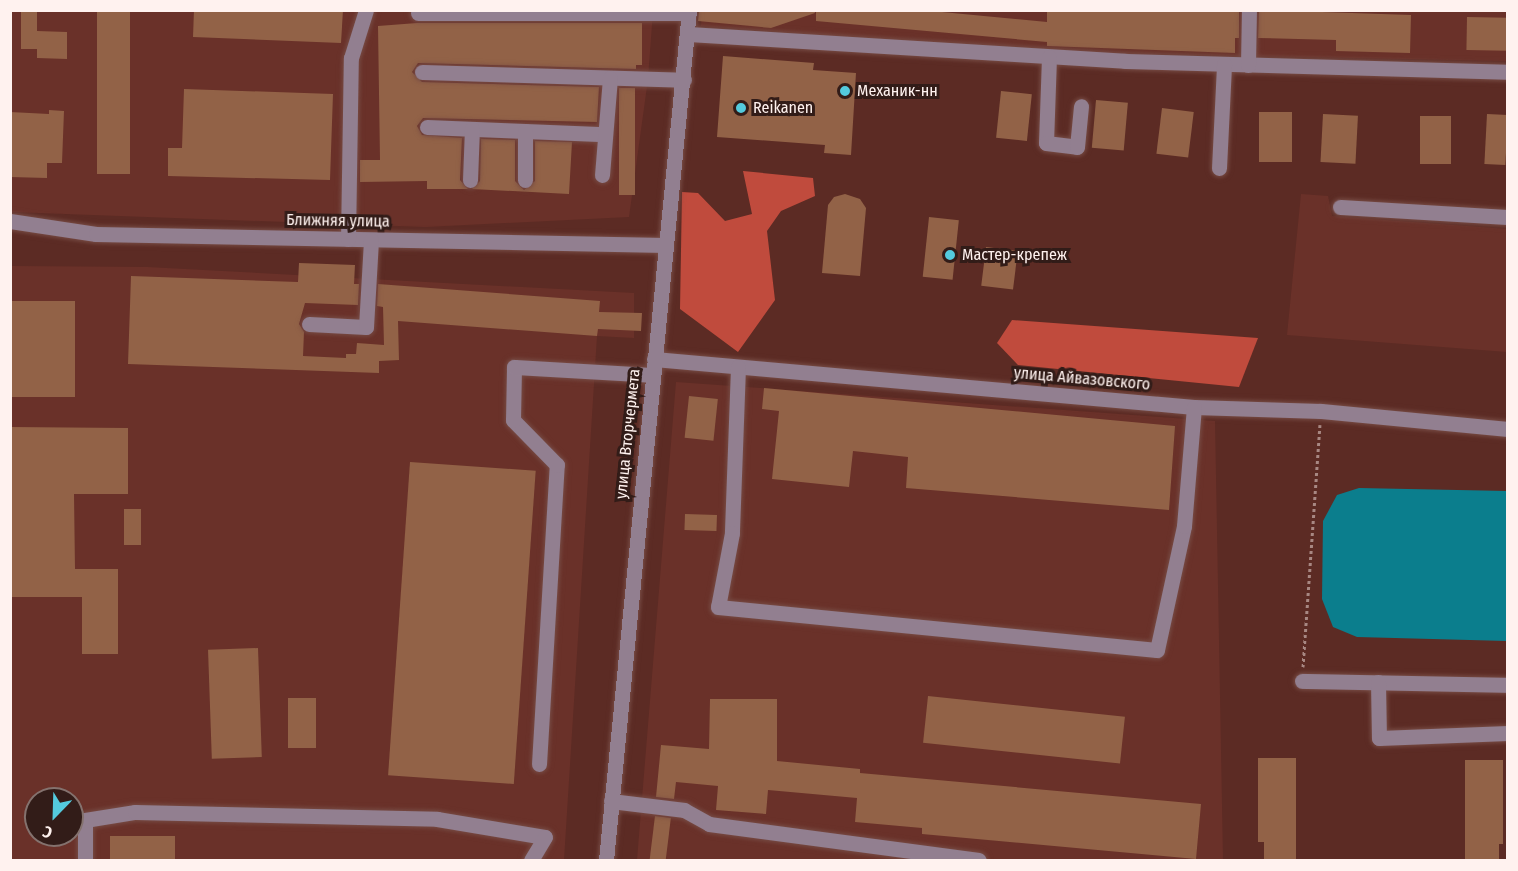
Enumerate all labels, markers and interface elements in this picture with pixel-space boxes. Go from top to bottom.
place label: Механик-нн [857,81,938,101]
marker: Механик-нн [838,84,852,98]
place label: Reikanen [753,98,813,118]
marker: Reikanen [734,101,748,115]
street label: Ближняя улица [286,210,390,232]
place label: Мастер-крепеж [962,245,1067,265]
marker: Мастер-крепеж [943,248,957,262]
street label: улица Айвазовского [1013,363,1151,395]
street label: улица Вторчермета [612,368,644,500]
north arrow [24,787,84,847]
text: С [40,822,55,843]

